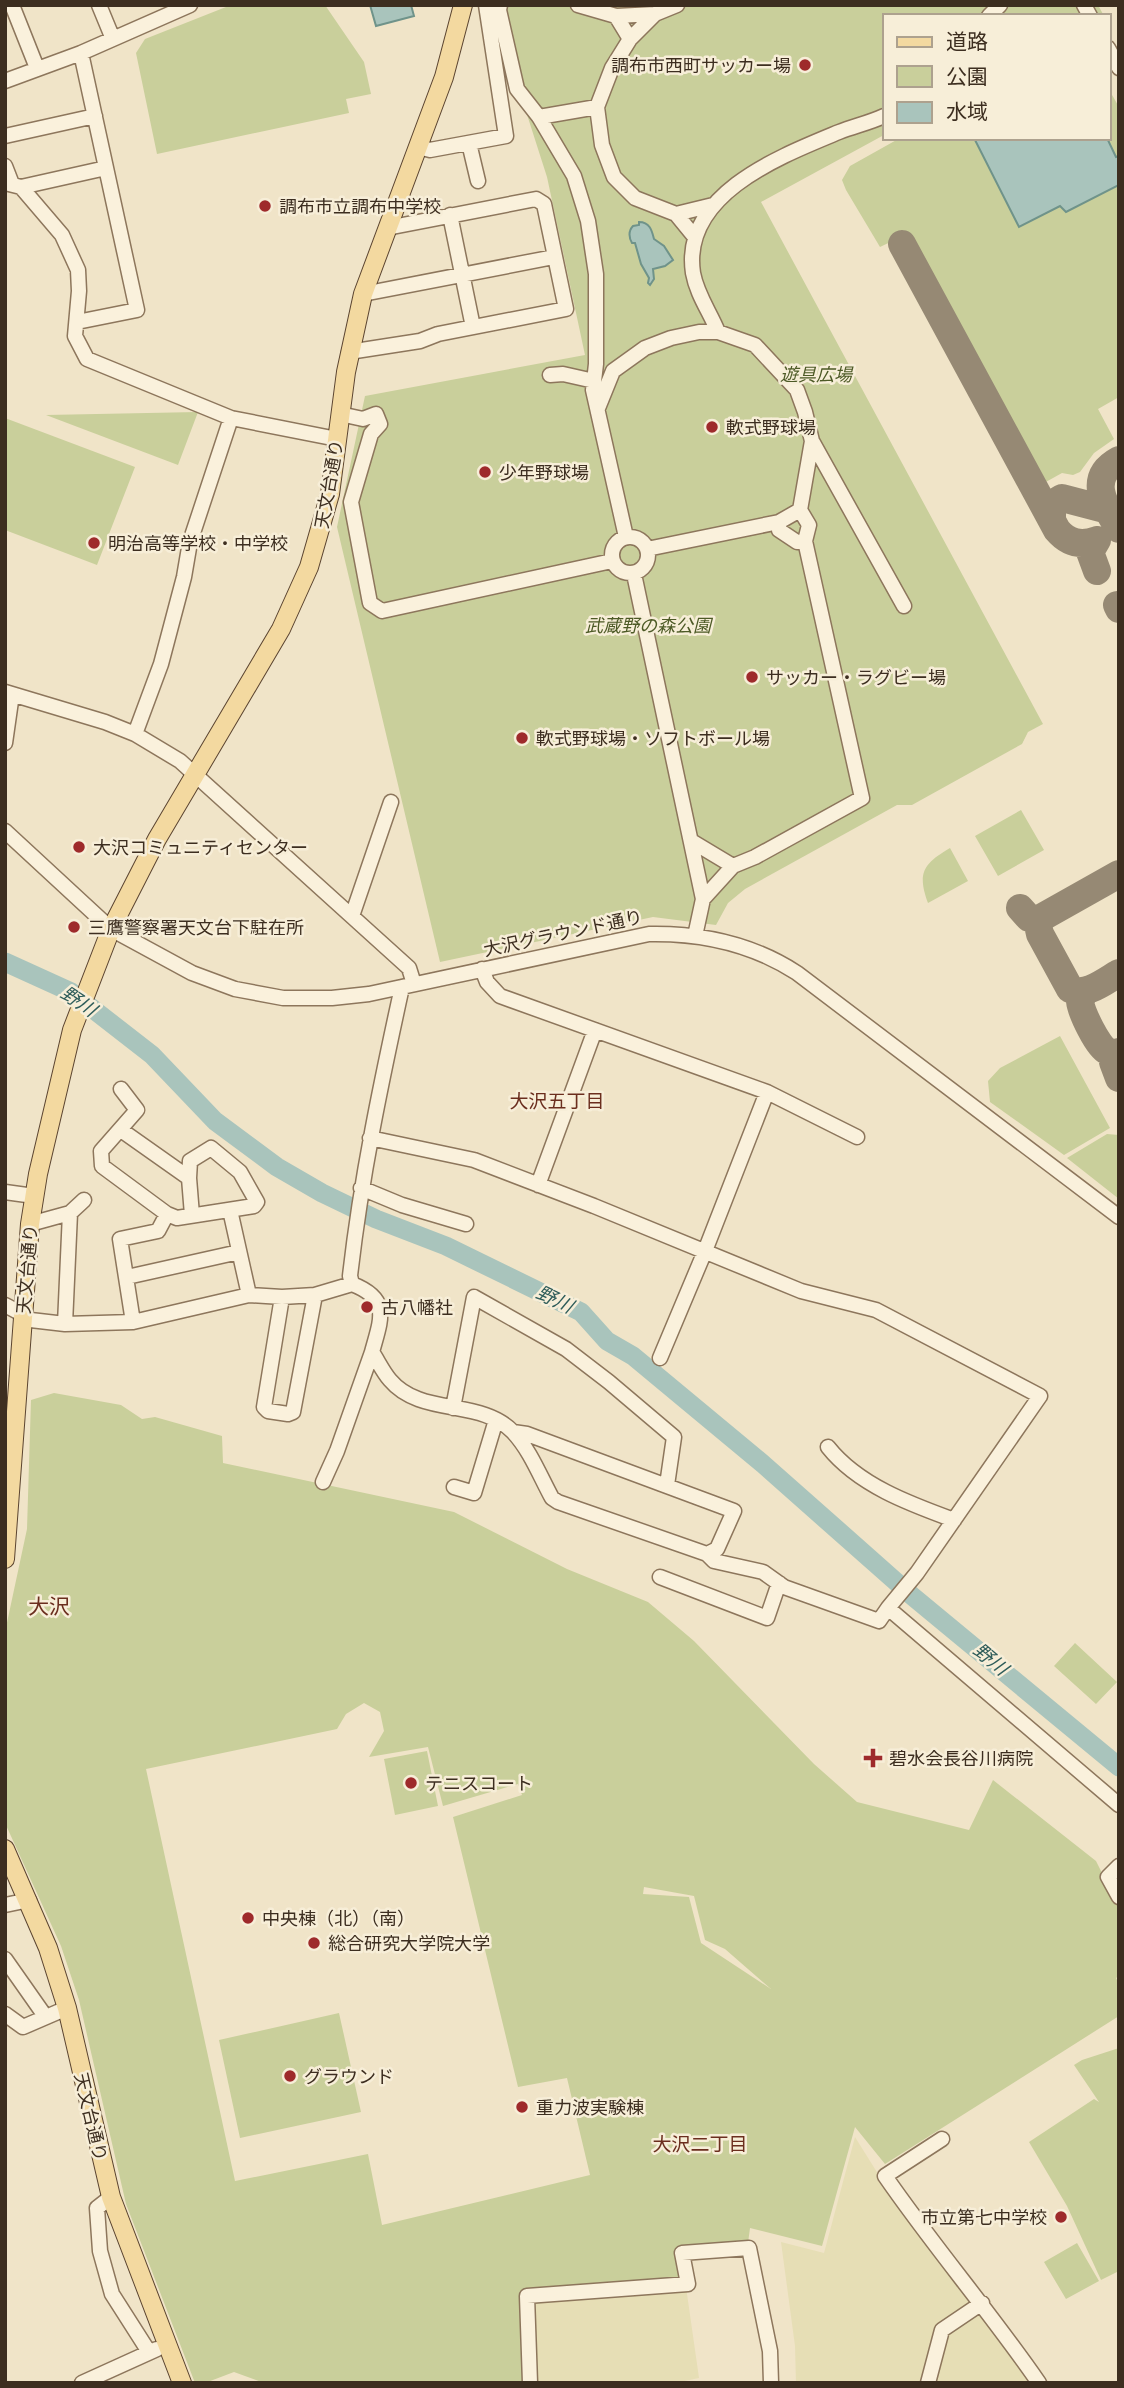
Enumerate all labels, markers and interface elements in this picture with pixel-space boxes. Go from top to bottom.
legend [883,14,1110,140]
text: 道路 [946,28,988,55]
place label: 調布市西町サッカー場 [611,54,791,77]
marker: 調布市西町サッカー場 [797,57,813,73]
text: 公園 [946,63,988,90]
text: 水域 [946,98,988,125]
place label: 調布市立調布中学校 [279,195,441,218]
marker: 調布市立調布中学校 [257,198,273,214]
park label: 遊具広場 [780,363,854,386]
place label: 軟式野球場 [726,416,816,439]
marker: 軟式野球場 [704,419,720,435]
street label: 天文台通り [310,438,348,530]
place label: 少年野球場 [499,461,589,484]
marker: 少年野球場 [477,464,493,480]
place label: 明治高等学校・中学校 [108,532,288,555]
marker: 明治高等学校・中学校 [86,535,102,551]
park label: 武蔵野の森公園 [585,614,714,637]
place label: サッカー・ラグビー場 [766,666,946,689]
marker: サッカー・ラグビー場 [744,669,760,685]
place label: 軟式野球場・ソフトボール場 [536,727,770,750]
marker: 軟式野球場・ソフトボール場 [514,730,530,746]
place label: 大沢コミュニティセンター [93,836,308,859]
marker: 大沢コミュニティセンター [71,839,87,855]
street label: 大沢グラウンド通り [481,905,645,961]
place label: 三鷹警察署天文台下駐在所 [88,916,304,939]
marker: 三鷹警察署天文台下駐在所 [66,919,82,935]
water label: 野川 [57,980,103,1023]
district label: 大沢五丁目 [509,1089,605,1113]
street label: 天文台通り [12,1223,42,1315]
water label: 野川 [533,1280,579,1319]
place label: 古八幡社 [381,1296,453,1319]
marker: 古八幡社 [359,1299,375,1315]
district label: 大沢 [28,1593,70,1620]
water label: 野川 [969,1638,1015,1682]
place label: 碧水会長谷川病院 [889,1747,1033,1770]
marker: 碧水会長谷川病院 [863,1748,883,1768]
place label: テニスコート [425,1772,533,1795]
marker: テニスコート [403,1775,419,1791]
place label: 中央棟（北）（南） [262,1907,415,1930]
marker: 中央棟（北）（南） [240,1910,256,1926]
place label: 総合研究大学院大学 [328,1932,490,1955]
marker: 総合研究大学院大学 [306,1935,322,1951]
place label: グラウンド [304,2065,394,2088]
marker: グラウンド [282,2068,298,2084]
street label: 天文台通り [70,2071,112,2163]
place label: 重力波実験棟 [536,2096,644,2119]
marker: 重力波実験棟 [514,2099,530,2115]
district label: 大沢二丁目 [652,2132,748,2156]
place label: 市立第七中学校 [921,2206,1047,2229]
marker: 市立第七中学校 [1053,2209,1069,2225]

